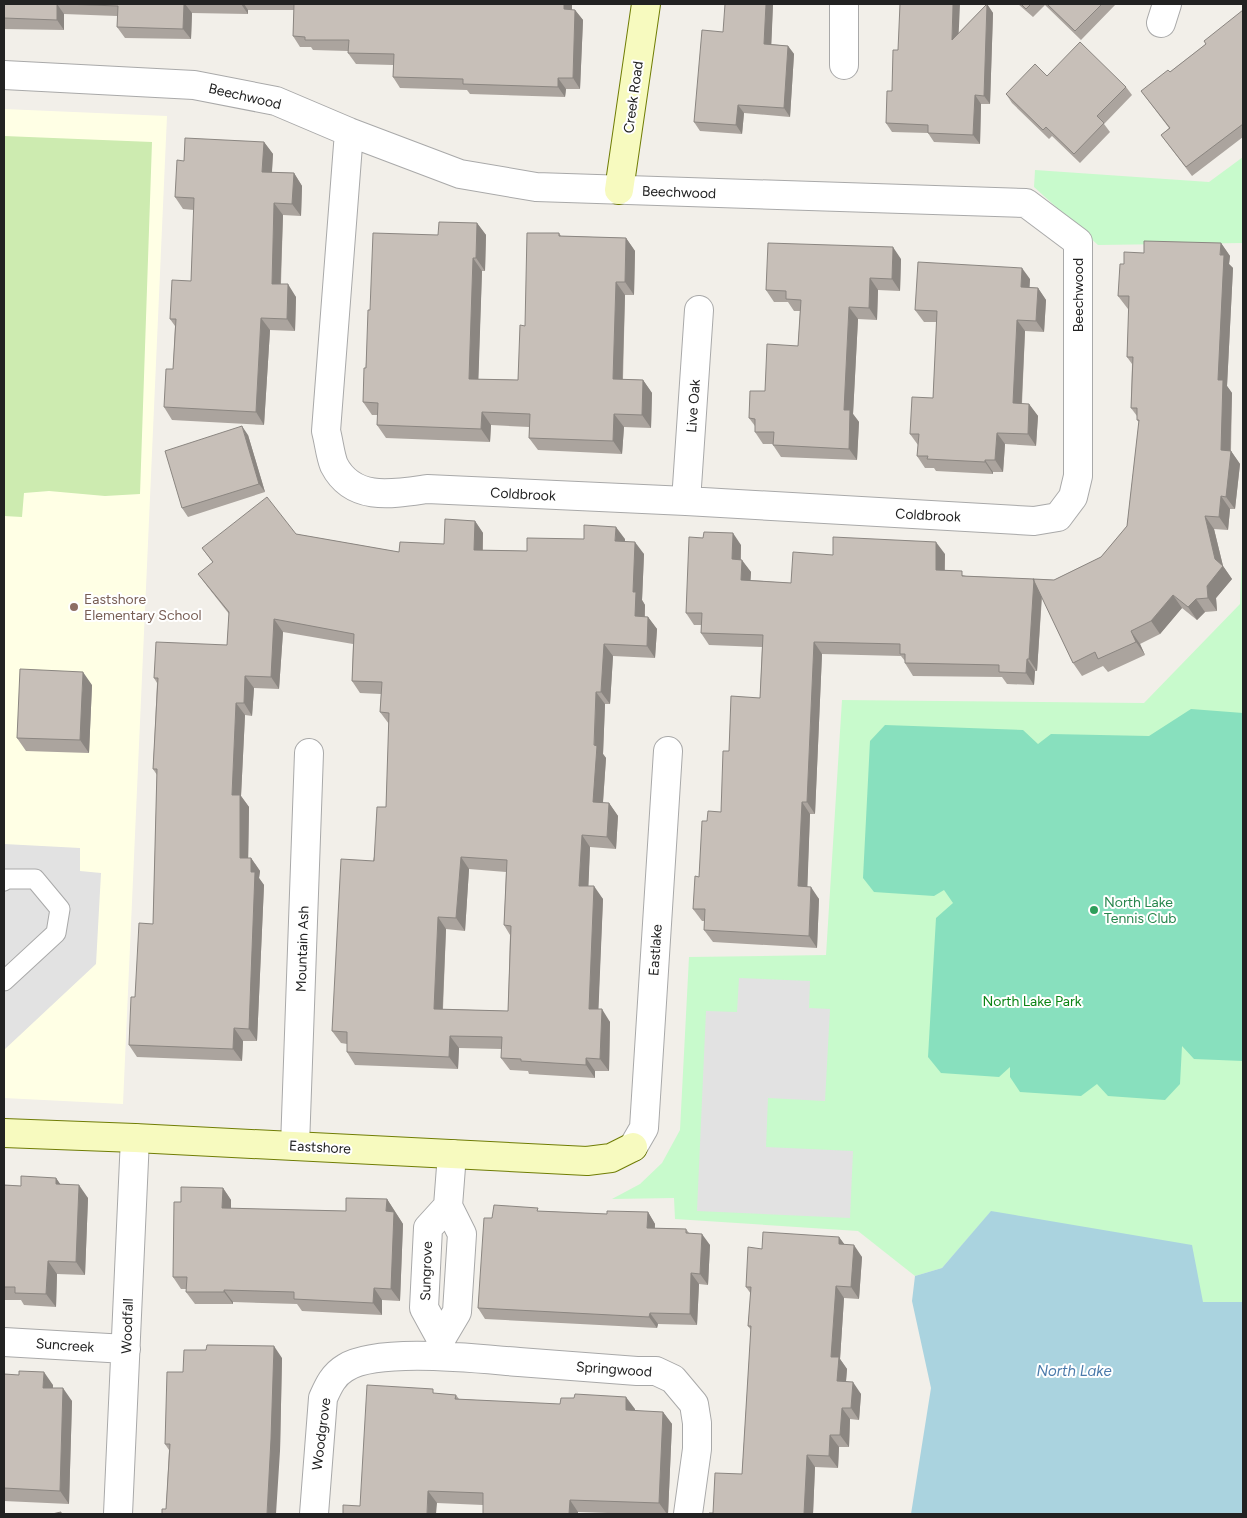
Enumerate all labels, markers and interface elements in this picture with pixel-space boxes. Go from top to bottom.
street label: Creek Road [620,60,647,134]
street label: Beechwood [207,80,283,113]
street label: Beechwood [642,183,716,202]
street label: Beechwood [1070,258,1087,332]
street label: Live Oak [683,379,704,433]
street label: Coldbrook [490,484,556,505]
street label: Coldbrook [895,505,961,526]
place label: Eastshore Elementary School [84,591,202,624]
marker: Eastshore Elementary School [68,601,80,613]
place label: North Lake Tennis Club [1104,894,1177,927]
marker: North Lake Tennis Club [1088,904,1100,916]
street label: Mountain Ash [292,905,313,992]
street label: Eastlake [645,923,666,976]
park label: North Lake Park [982,993,1082,1010]
street label: Eastshore [289,1137,352,1158]
street label: Sungrove [417,1240,436,1301]
street label: Woodfall [118,1298,137,1354]
street label: Suncreek [35,1335,95,1356]
street label: Springwood [575,1358,653,1381]
water label: North Lake [1036,1362,1112,1380]
street label: Woodgrove [309,1396,334,1471]

